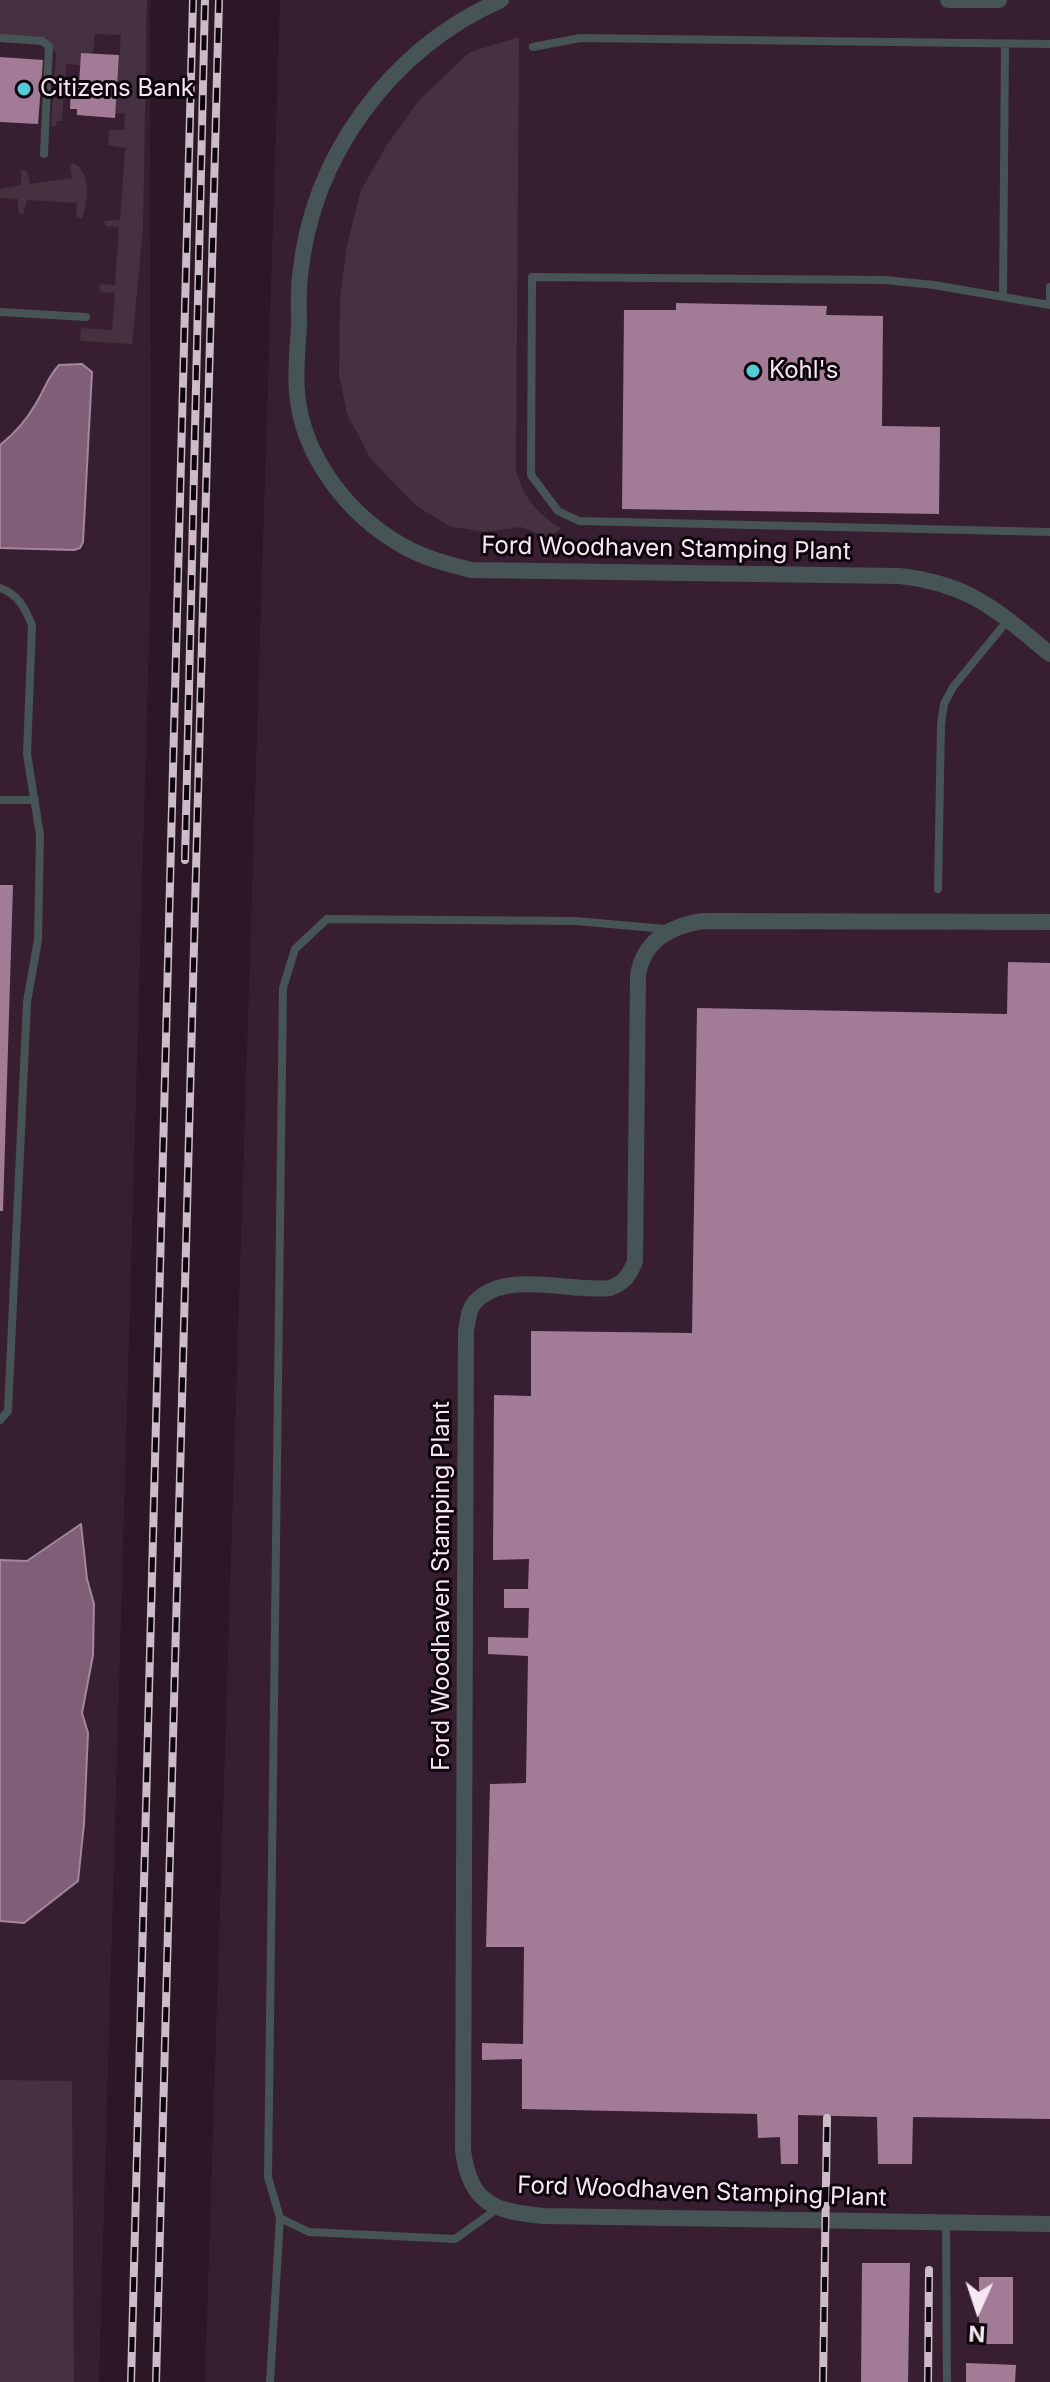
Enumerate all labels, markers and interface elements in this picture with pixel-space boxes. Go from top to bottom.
place label: Citizens Bank [40,75,194,103]
marker: Citizens Bank [15,80,33,98]
place label: Kohl's [769,357,838,385]
marker: Kohl's [744,362,762,380]
street label: Ford Woodhaven Stamping Plant [481,531,851,567]
street label: Ford Woodhaven Stamping Plant [428,1401,456,1771]
street label: Ford Woodhaven Stamping Plant [517,2171,887,2213]
north arrow [938,2270,1018,2350]
text: N [968,2321,986,2347]

